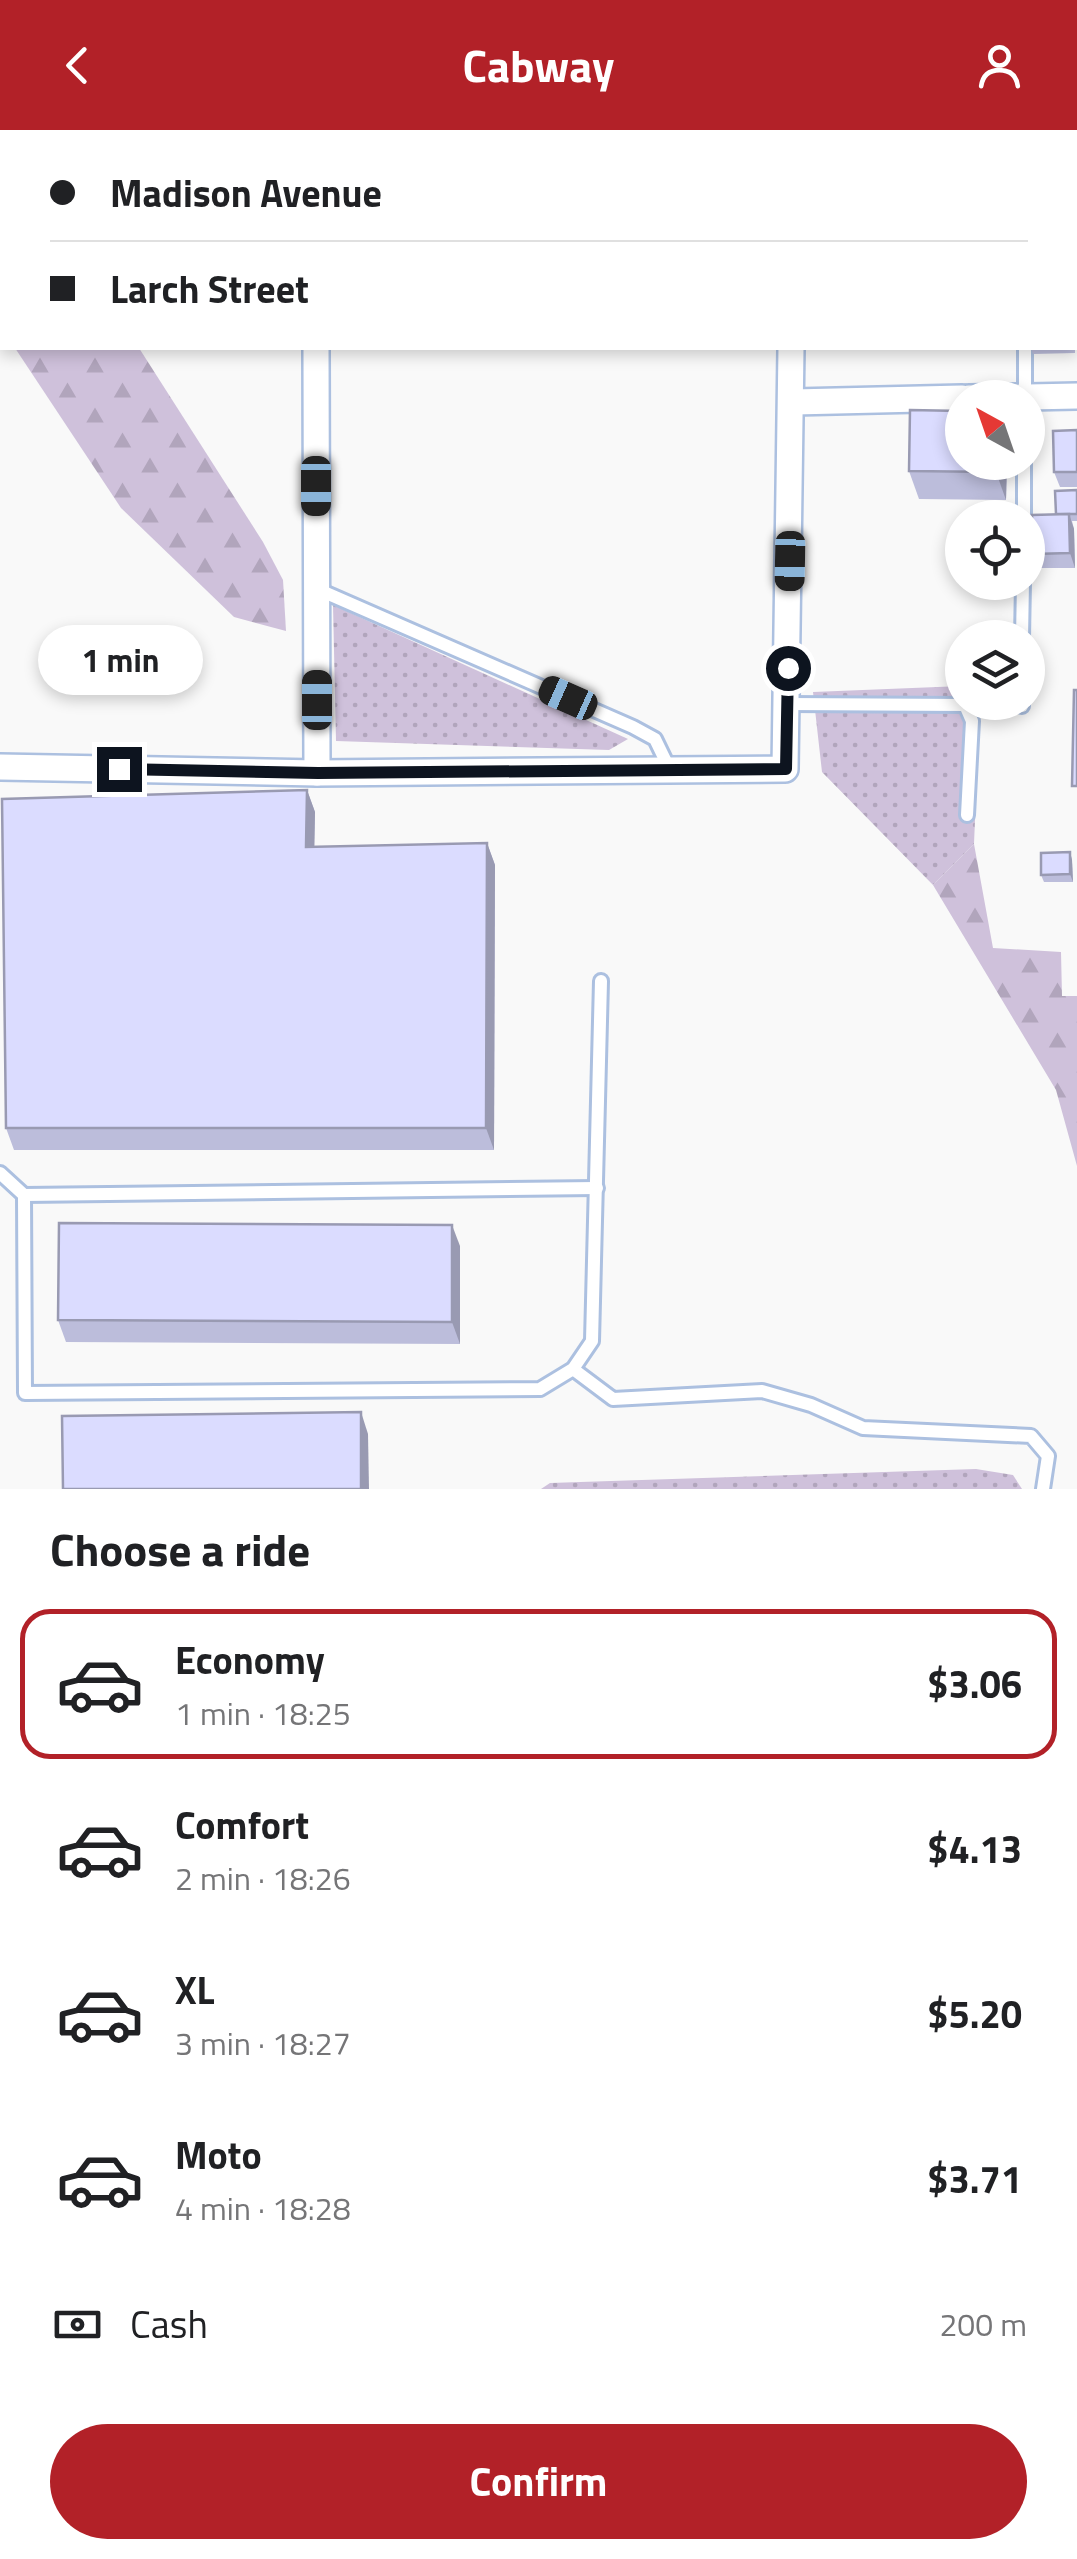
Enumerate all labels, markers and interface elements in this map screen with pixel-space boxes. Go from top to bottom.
text: Cabway [463,31,614,99]
icon: back [50,38,105,93]
icon: person [972,38,1027,93]
text: Madison Avenue [110,164,382,222]
text: Larch Street [110,260,309,318]
north arrow [945,380,1045,480]
map controls [945,380,1045,720]
car [301,456,331,516]
button: locate [945,500,1045,600]
car [774,531,806,591]
button: layers [945,620,1045,720]
callout: 1 min [36,624,202,694]
text: 1 min [82,636,159,684]
route start [766,646,811,691]
car [302,670,332,730]
car [534,672,602,724]
route end [97,747,142,792]
text: Choose a ride [50,1515,310,1583]
text: Economy [175,1631,325,1689]
icon: car [55,1639,145,1729]
text: $3.06 [927,1655,1022,1713]
text: 1 min · 18:25 [175,1689,351,1737]
text: Comfort [175,1796,309,1854]
icon: car [55,1804,145,1894]
text: $4.13 [927,1820,1022,1878]
text: 2 min · 18:26 [175,1854,351,1902]
text: XL [175,1961,215,2019]
icon: car [55,1969,145,2059]
text: $5.20 [927,1985,1022,2043]
text: 3 min · 18:27 [175,2019,351,2067]
text: Moto [175,2126,262,2184]
icon: car [55,2134,145,2224]
text: $3.71 [927,2150,1022,2208]
text: 4 min · 18:28 [175,2184,351,2232]
text: Cash [130,2295,208,2353]
icon: cash [50,2297,105,2352]
text: 200 m [939,2300,1027,2348]
button: Confirm [50,2424,1027,2539]

